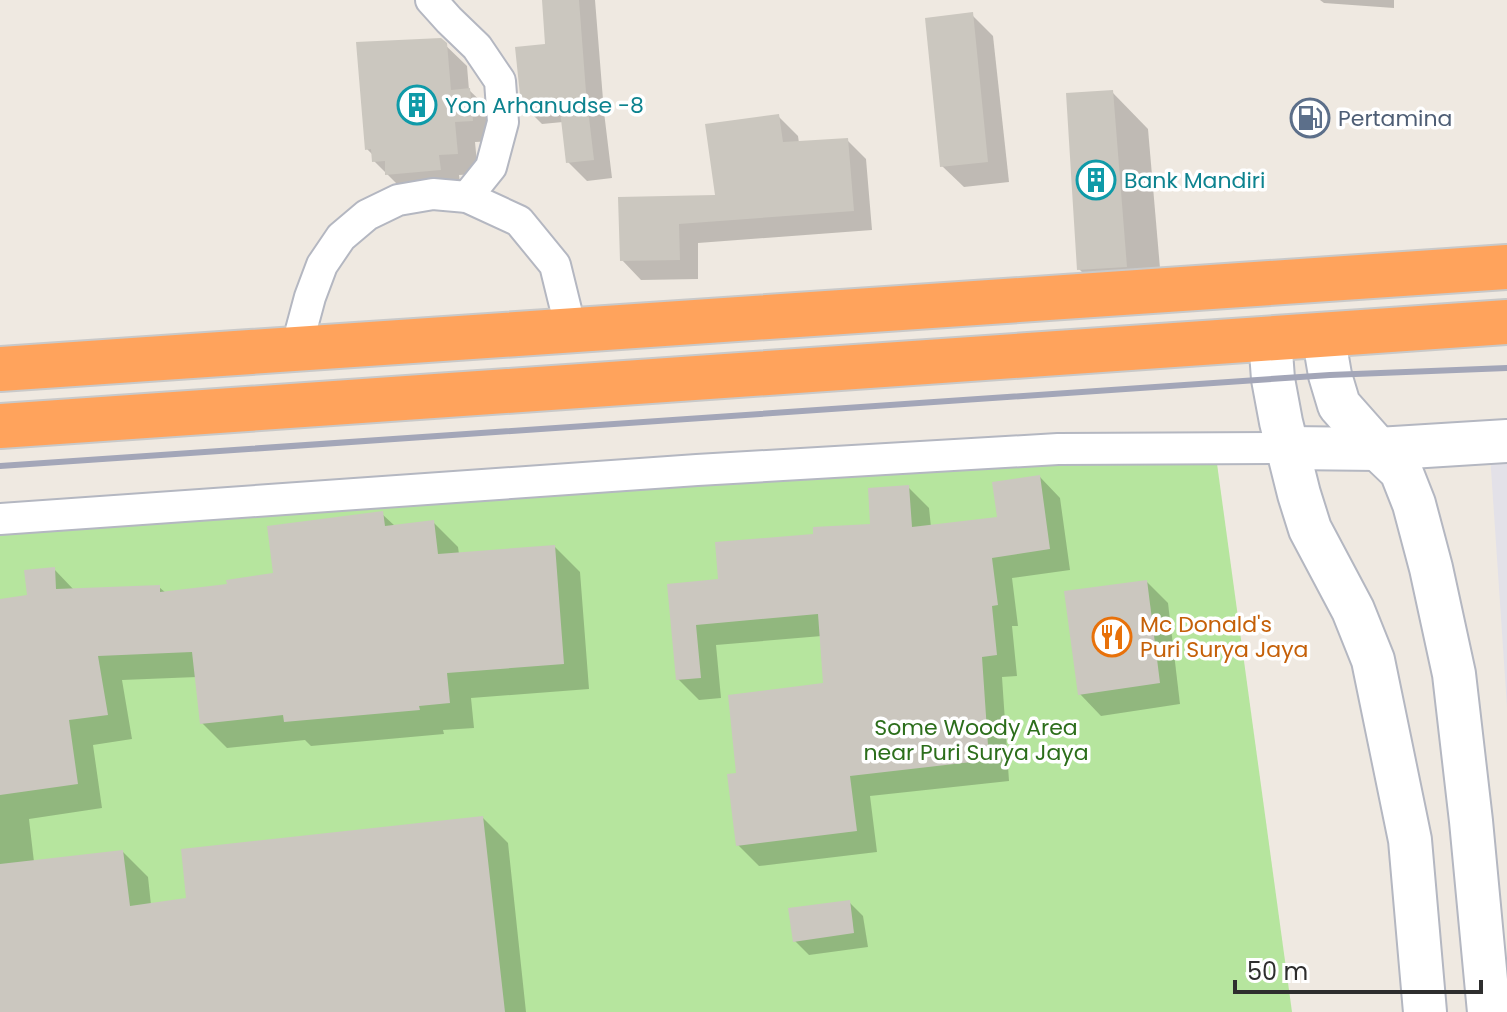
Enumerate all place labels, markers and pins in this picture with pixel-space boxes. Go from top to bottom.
building icon: Yon Arhanudse -8 [396,84,438,126]
place label: Yon Arhanudse -8 [445,90,644,121]
fuel station icon: Pertamina [1289,97,1331,139]
place label: Pertamina [1338,103,1453,134]
building icon: Bank Mandiri [1075,159,1117,201]
place label: Bank Mandiri [1124,165,1265,196]
place label: Mc Donald's Puri Surya Jaya [1140,609,1308,665]
restaurant icon: Mc Donald's Puri Surya Jaya [1091,616,1133,658]

